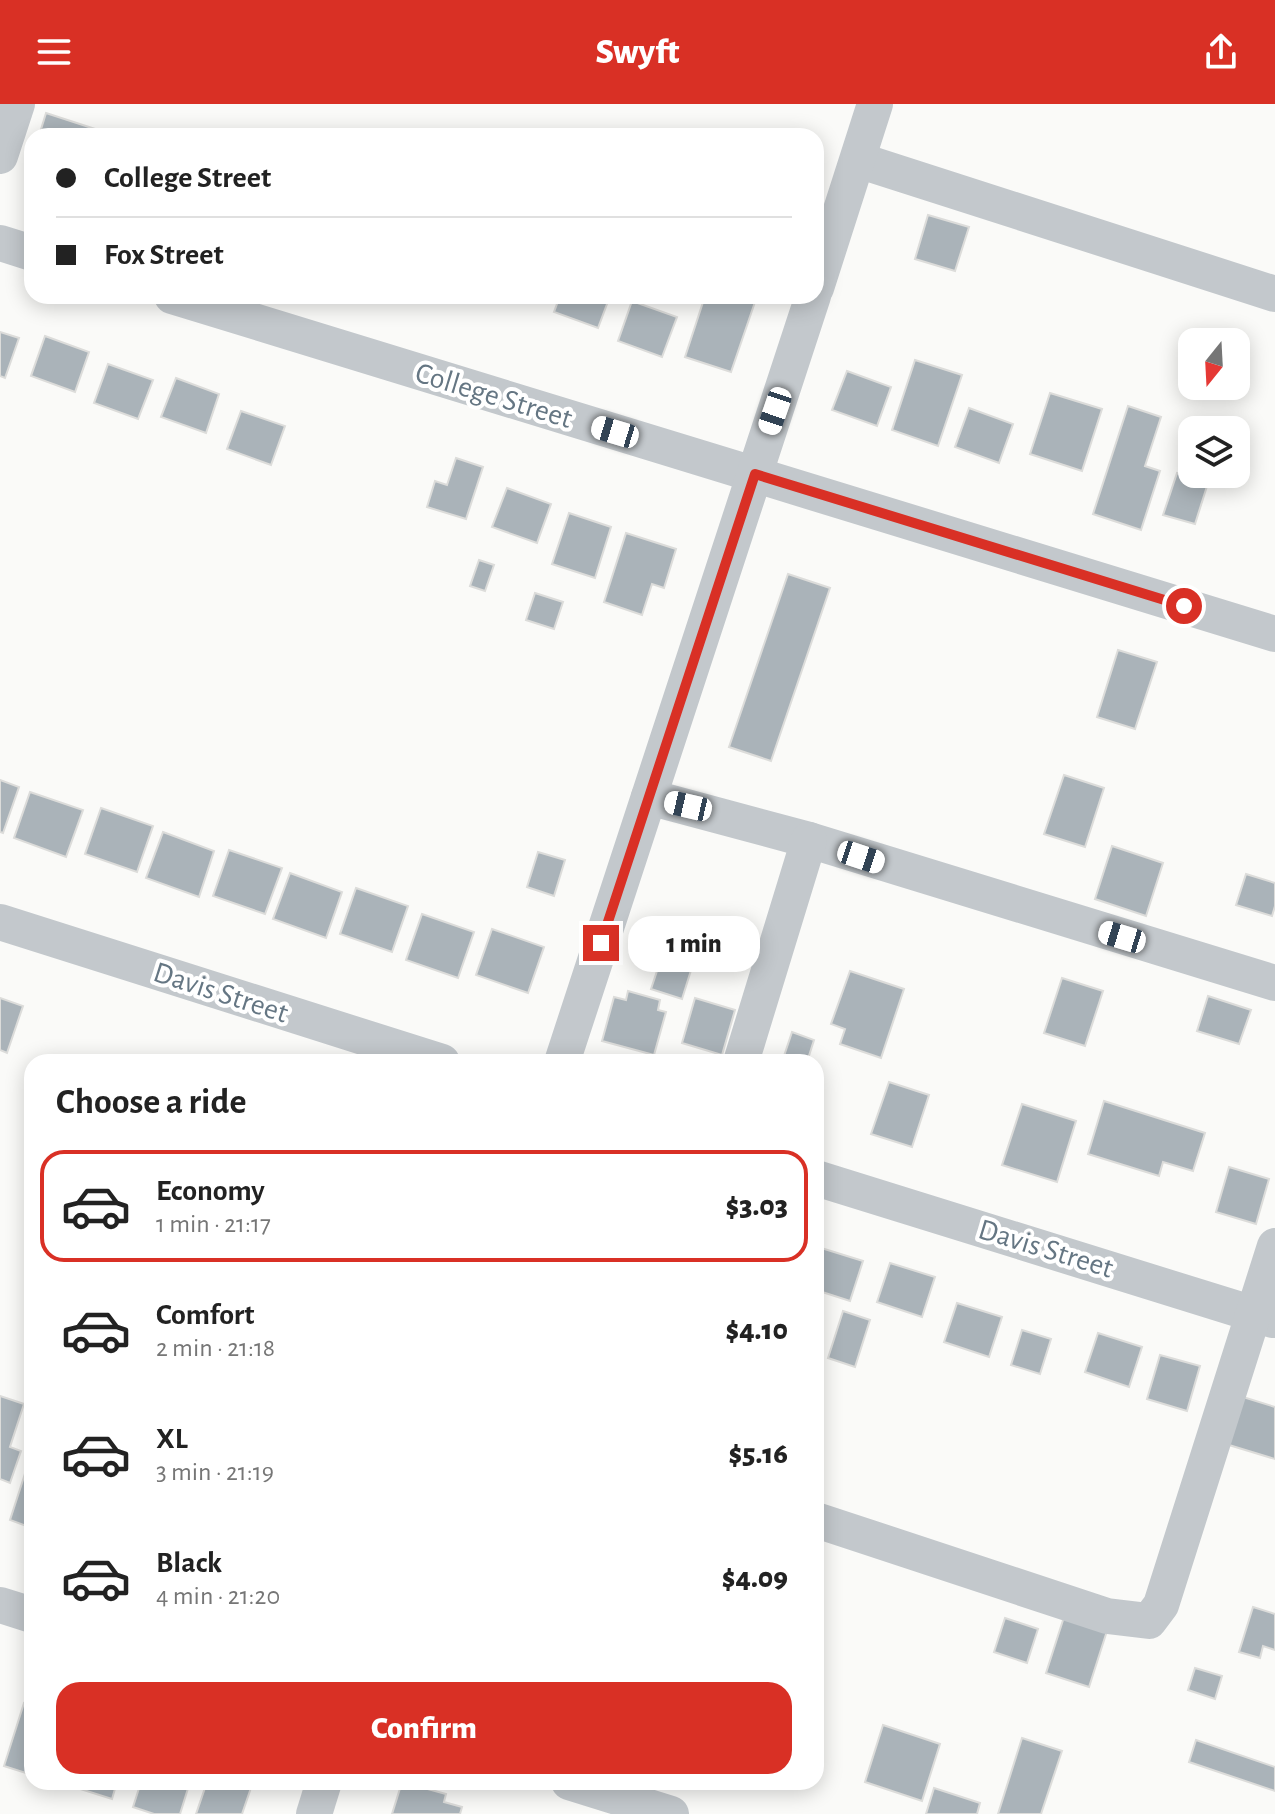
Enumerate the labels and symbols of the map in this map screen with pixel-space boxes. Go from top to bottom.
north arrow [1178,328,1250,400]
street label: College Street [412,358,576,434]
car [756,384,794,438]
car [589,414,641,450]
route start [1166,588,1202,624]
car [662,789,714,823]
car [834,838,888,876]
callout: 1 min [629,915,761,971]
car [1096,919,1148,955]
route end [583,925,619,961]
street label: Davis Street [150,957,292,1029]
street label: Davis Street [975,1214,1117,1284]

